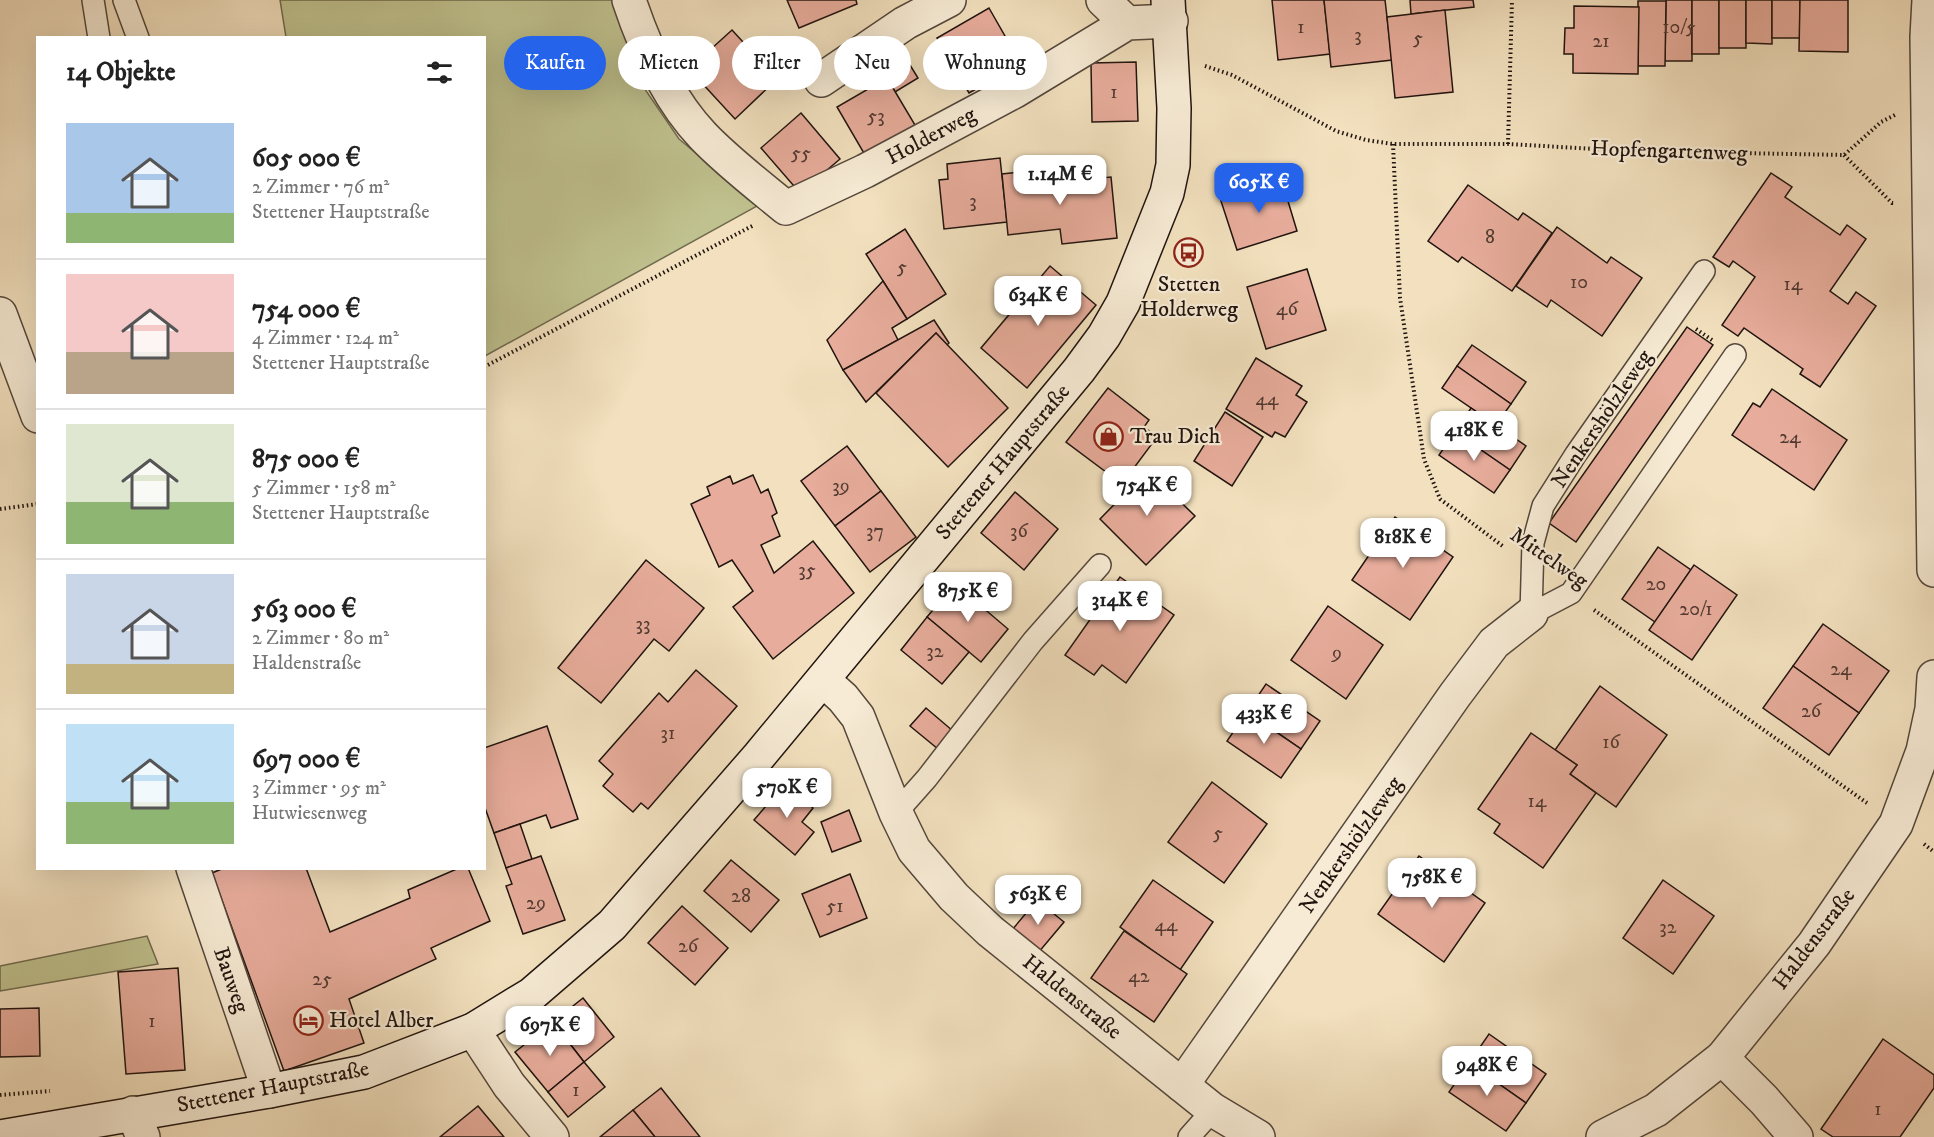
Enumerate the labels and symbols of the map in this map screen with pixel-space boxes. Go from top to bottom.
house number: 1 [1297,15,1305,40]
house number: 10/5 [1662,15,1696,40]
house number: 3 [1354,23,1362,48]
house number: 5 [1413,26,1423,51]
house number: 21 [1592,29,1610,54]
house number: 1 [1110,80,1118,105]
street label: Holderweg [882,101,981,171]
house number: 53 [867,104,885,129]
street label: Hopfengartenweg [1590,135,1748,167]
house number: 55 [791,141,811,166]
pin: 1.14M € [1005,155,1115,206]
pin: 605K € [1210,163,1308,214]
house number: 3 [969,189,977,214]
house number: 8 [1485,225,1495,250]
bus stop icon: Stetten Holderweg [1173,236,1205,268]
house number: 5 [897,255,907,280]
house number: 10 [1570,270,1588,295]
place label: Stetten Holderweg [1140,271,1238,323]
house number: 14 [1784,272,1803,297]
pin: 634K € [989,276,1087,327]
house number: 46 [1276,297,1299,322]
street label: Nenkershölzleweg [1546,344,1658,493]
street label: Stettener Hauptstraße [930,379,1076,545]
house number: 44 [1255,387,1279,412]
pin: 418K € [1425,411,1523,462]
shop icon: Trau Dich [1093,420,1125,452]
place label: Trau Dich [1130,423,1221,450]
house number: 24 [1779,425,1801,450]
pin: 754K € [1098,466,1196,517]
house number: 39 [832,474,850,499]
pin: 818K € [1354,518,1452,569]
house number: 37 [866,519,884,544]
house number: 36 [1010,519,1029,544]
street label: Mittelweg [1505,521,1594,595]
house number: 35 [798,558,816,583]
pin: 875K € [919,572,1017,623]
house number: 20 [1646,572,1666,597]
pin: 314K € [1071,581,1169,632]
house number: 20/1 [1679,597,1713,622]
house number: 33 [636,612,650,637]
house number: 32 [926,639,944,664]
house number: 9 [1331,641,1342,666]
house number: 24 [1830,657,1852,682]
pin: 433K € [1215,694,1313,745]
house number: 26 [1801,699,1822,724]
house number: 31 [661,721,675,746]
house number: 16 [1602,730,1620,755]
pin: 570K € [738,768,836,819]
street label: Nenkershölzleweg [1294,771,1408,919]
house number: 14 [1528,789,1547,814]
house number: 5 [1213,821,1223,846]
pin: 758K € [1383,858,1481,909]
pin: 563K € [989,875,1087,926]
street label: Haldenstraße [1767,883,1861,995]
house number: 28 [731,884,751,909]
house number: 29 [526,891,546,916]
house number: 51 [826,894,844,919]
house number: 44 [1154,913,1178,938]
house number: 32 [1659,915,1677,940]
house number: 26 [678,934,699,959]
street label: Bauweg [207,944,255,1017]
street label: Haldenstraße [1017,949,1127,1045]
house number: 42 [1128,964,1150,989]
house number: 25 [312,967,332,992]
hotel icon: Hotel Alber [292,1004,324,1036]
pin: 697K € [501,1006,599,1057]
place label: Hotel Alber [329,1007,434,1034]
house number: 1 [148,1009,156,1034]
pin: 948K € [1438,1046,1536,1097]
street label: Stettener Hauptstraße [175,1055,371,1119]
house number: 1 [572,1078,580,1103]
house number: 1 [1874,1097,1882,1122]

